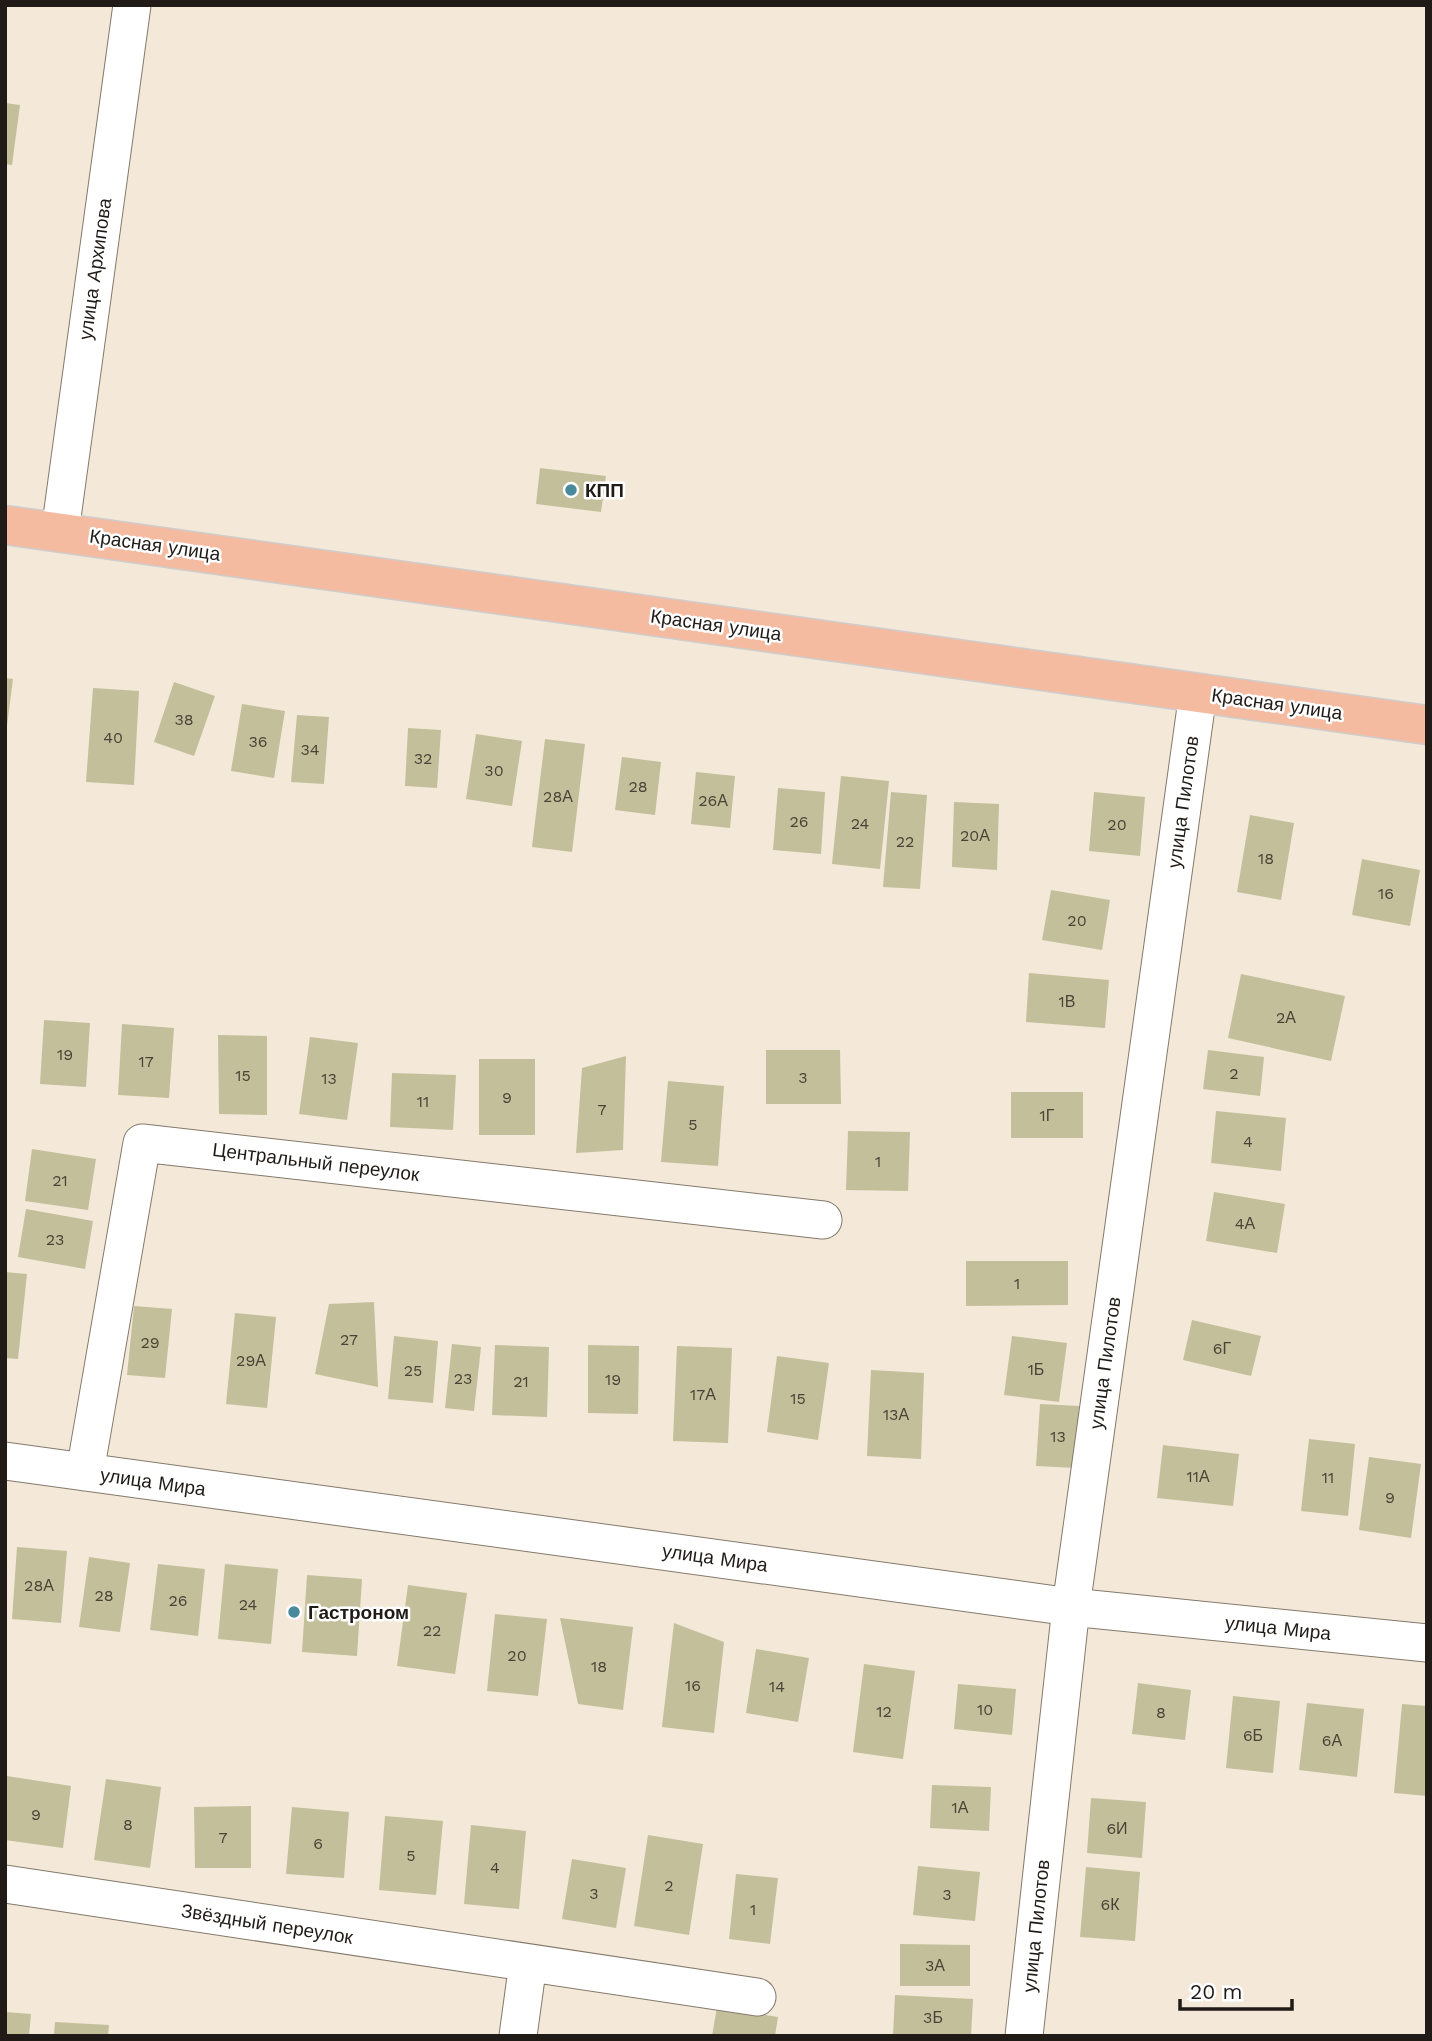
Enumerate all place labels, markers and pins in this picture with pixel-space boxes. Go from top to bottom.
place label: КПП [585,479,624,502]
marker: КПП [563,482,579,498]
place label: Гастроном [308,1601,409,1624]
marker: Гастроном [286,1604,302,1620]

